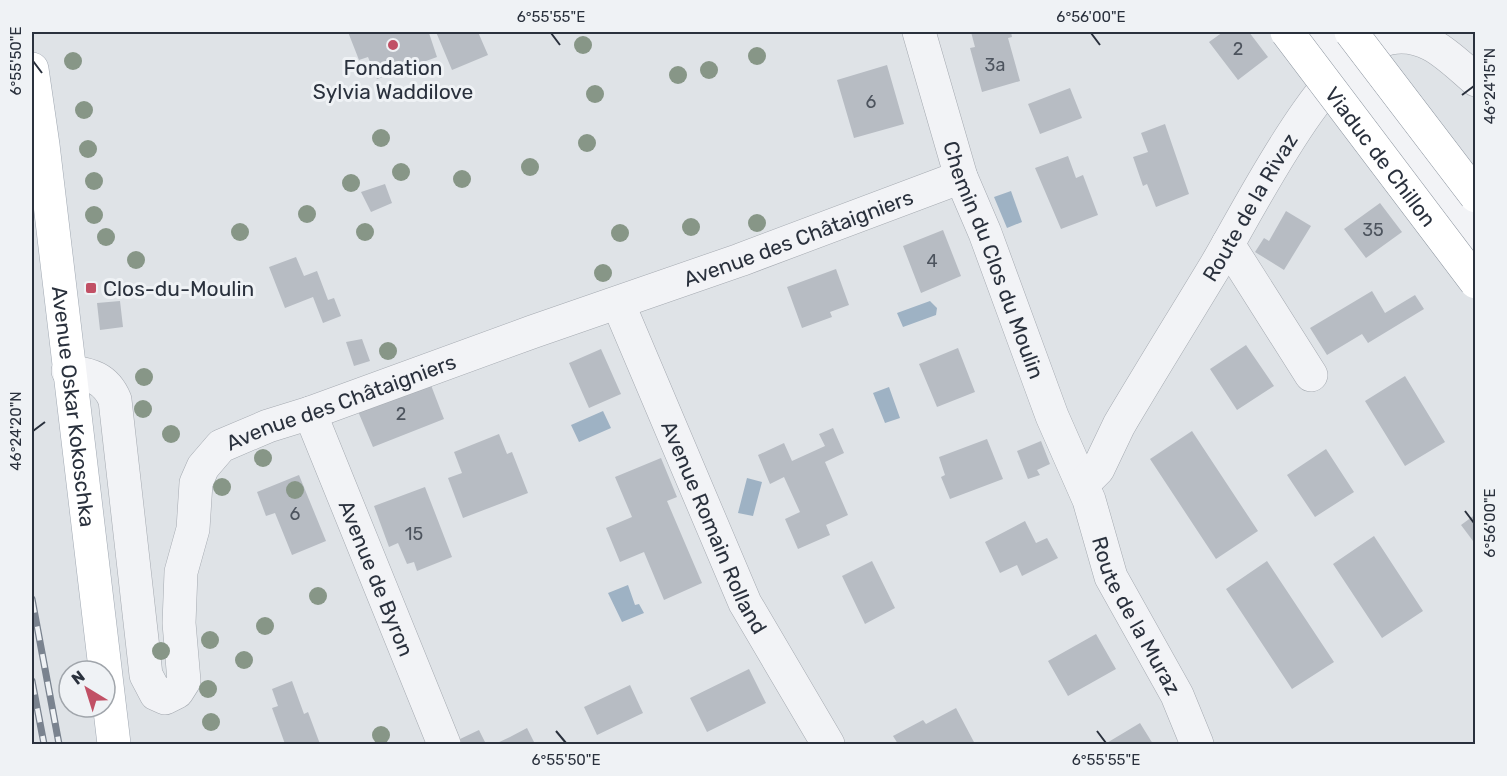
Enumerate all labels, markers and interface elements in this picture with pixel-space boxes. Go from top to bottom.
text: 6°55'55"E [517,8,585,26]
text: 6°56'00"E [1056,8,1126,26]
text: 6°55'50"E [7,26,25,96]
marker: Fondation Sylvia Waddilove [386,38,400,52]
house number: 2 [1233,38,1243,60]
text: 46°24'15"N [1481,48,1499,124]
house number: 3a [985,54,1005,76]
place label: Fondation Sylvia Waddilove [313,55,473,104]
street label: Viaduc de Chillon [1320,82,1442,231]
house number: 6 [866,91,877,113]
street label: Route de la Rivaz [1197,128,1302,286]
street label: Chemin du Clos du Moulin [939,138,1050,382]
street label: Avenue des Châtaigniers [680,184,916,291]
house number: 35 [1362,219,1384,241]
house number: 4 [926,250,938,272]
place label: Clos-du-Moulin [103,276,254,301]
marker: Clos-du-Moulin [84,281,98,295]
street label: Avenue Oskar Kokoschka [47,285,101,528]
street label: Avenue des Châtaigniers [222,348,459,455]
text: 46°24'20"N [7,391,25,471]
house number: 2 [396,403,406,425]
street label: Avenue Romain Rolland [657,417,773,638]
text: 6°56'00"E [1481,488,1499,558]
street label: Avenue de Byron [334,496,420,660]
house number: 6 [290,503,301,525]
house number: 15 [405,523,423,545]
street label: Route de la Muraz [1088,533,1187,699]
north arrow [57,659,117,719]
text: N [68,667,88,689]
text: 6°55'50"E [531,751,601,769]
text: 6°55'55"E [1072,751,1140,769]

